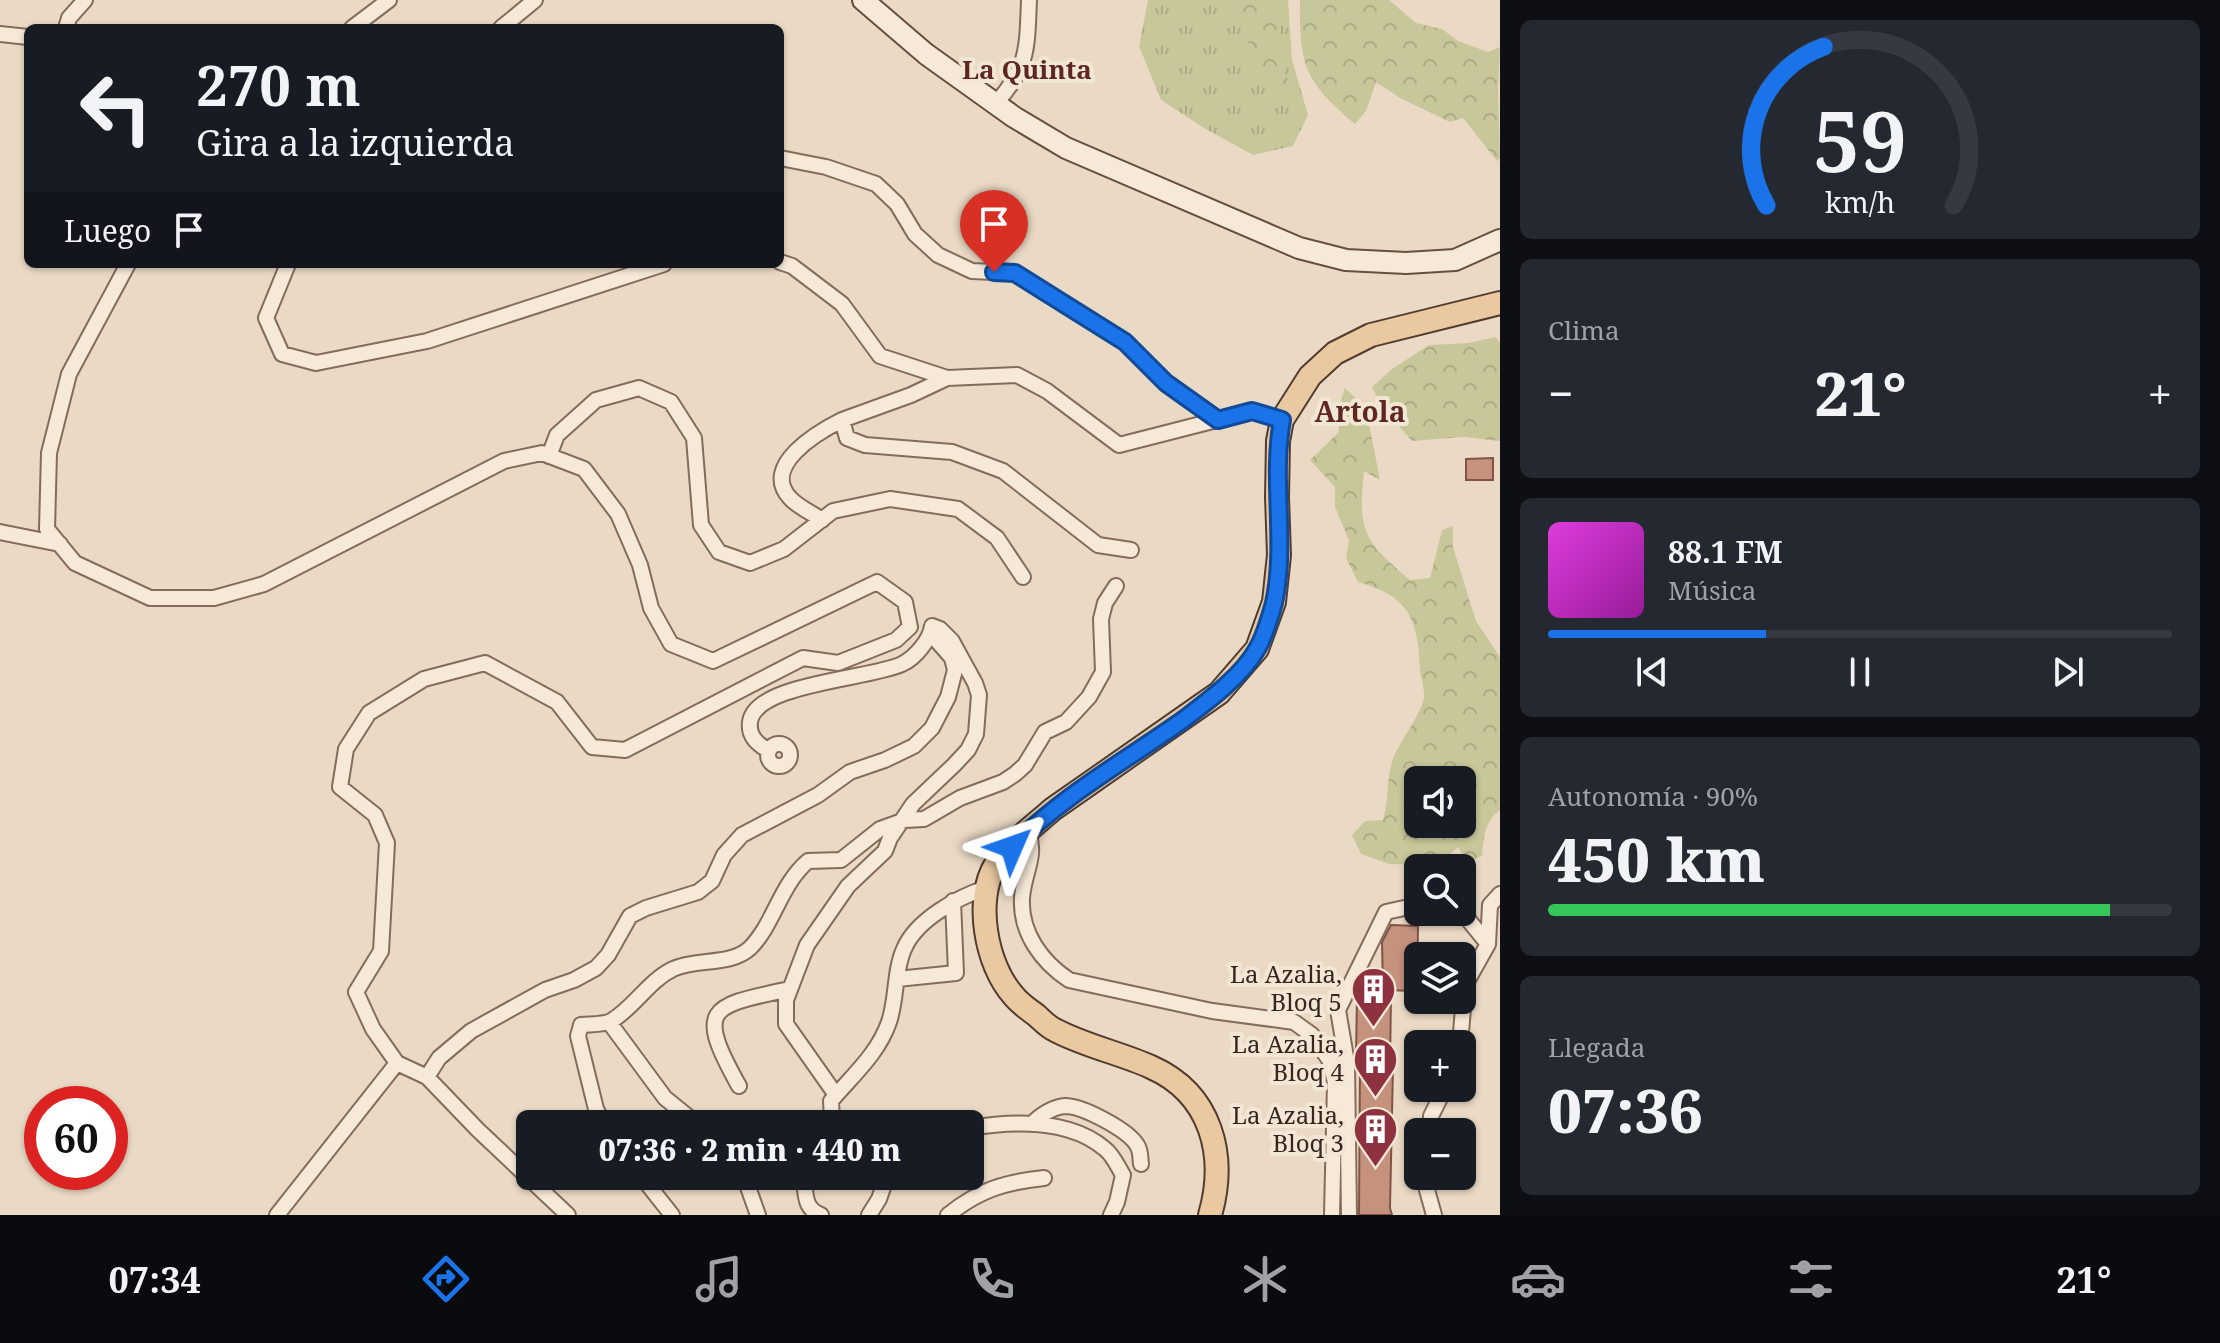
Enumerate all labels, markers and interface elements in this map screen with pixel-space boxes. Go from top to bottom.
text: 270 m [196,46,361,122]
district label: La Quinta [962,51,1092,87]
icon: left [64,56,168,160]
text: 59 [1813,82,1907,195]
text: Gira a la izquierda [196,118,515,167]
text: km/h [1825,182,1895,221]
pin [960,190,1028,272]
icon: arrive [972,202,1016,246]
icon: arrive [167,208,211,252]
text: Luego [64,210,151,251]
text: Clima [1548,312,1620,348]
text: 21° [1814,352,1906,434]
text: − [1548,363,1573,423]
text: + [2147,363,2172,423]
district label: Artola [1315,392,1405,430]
text: 88.1 FM [1668,531,1783,572]
text: Música [1668,572,1756,608]
icon: previous [1630,650,1674,694]
icon: pause [1838,650,1882,694]
icon: next [2046,650,2090,694]
map controls [1404,766,1476,1190]
button: sound [1404,766,1476,838]
text: Autonomía · 90% [1548,778,1758,814]
position arrow [970,805,1054,889]
text: 450 km [1548,818,1765,900]
button: search [1404,854,1476,926]
button: layers [1404,942,1476,1014]
place label: La Azalia, Bloq 5 [1230,957,1342,1018]
building icon: La Azalia, Bloq 5 [1349,965,1397,1028]
place label: La Azalia, Bloq 4 [1232,1027,1345,1088]
text: Llegada [1548,1029,1645,1065]
button: + [1404,1030,1476,1102]
building icon: La Azalia, Bloq 4 [1351,1035,1399,1098]
text: 07:36 [1548,1069,1703,1151]
speed limit sign: 60 [24,1086,128,1190]
place label: La Azalia, Bloq 3 [1232,1098,1344,1159]
building icon: La Azalia, Bloq 3 [1351,1106,1399,1169]
button: − [1404,1118,1476,1190]
text: 07:36 · 2 min · 440 m [599,1129,901,1170]
icon: directions [418,1251,474,1307]
icon: music [691,1251,747,1307]
icon: phone [964,1251,1020,1307]
icon: climate [1237,1251,1293,1307]
icon: car [1510,1251,1566,1307]
icon: filters [1783,1251,1839,1307]
text: 07:34 [109,1255,201,1304]
text: 21° [2056,1255,2111,1304]

